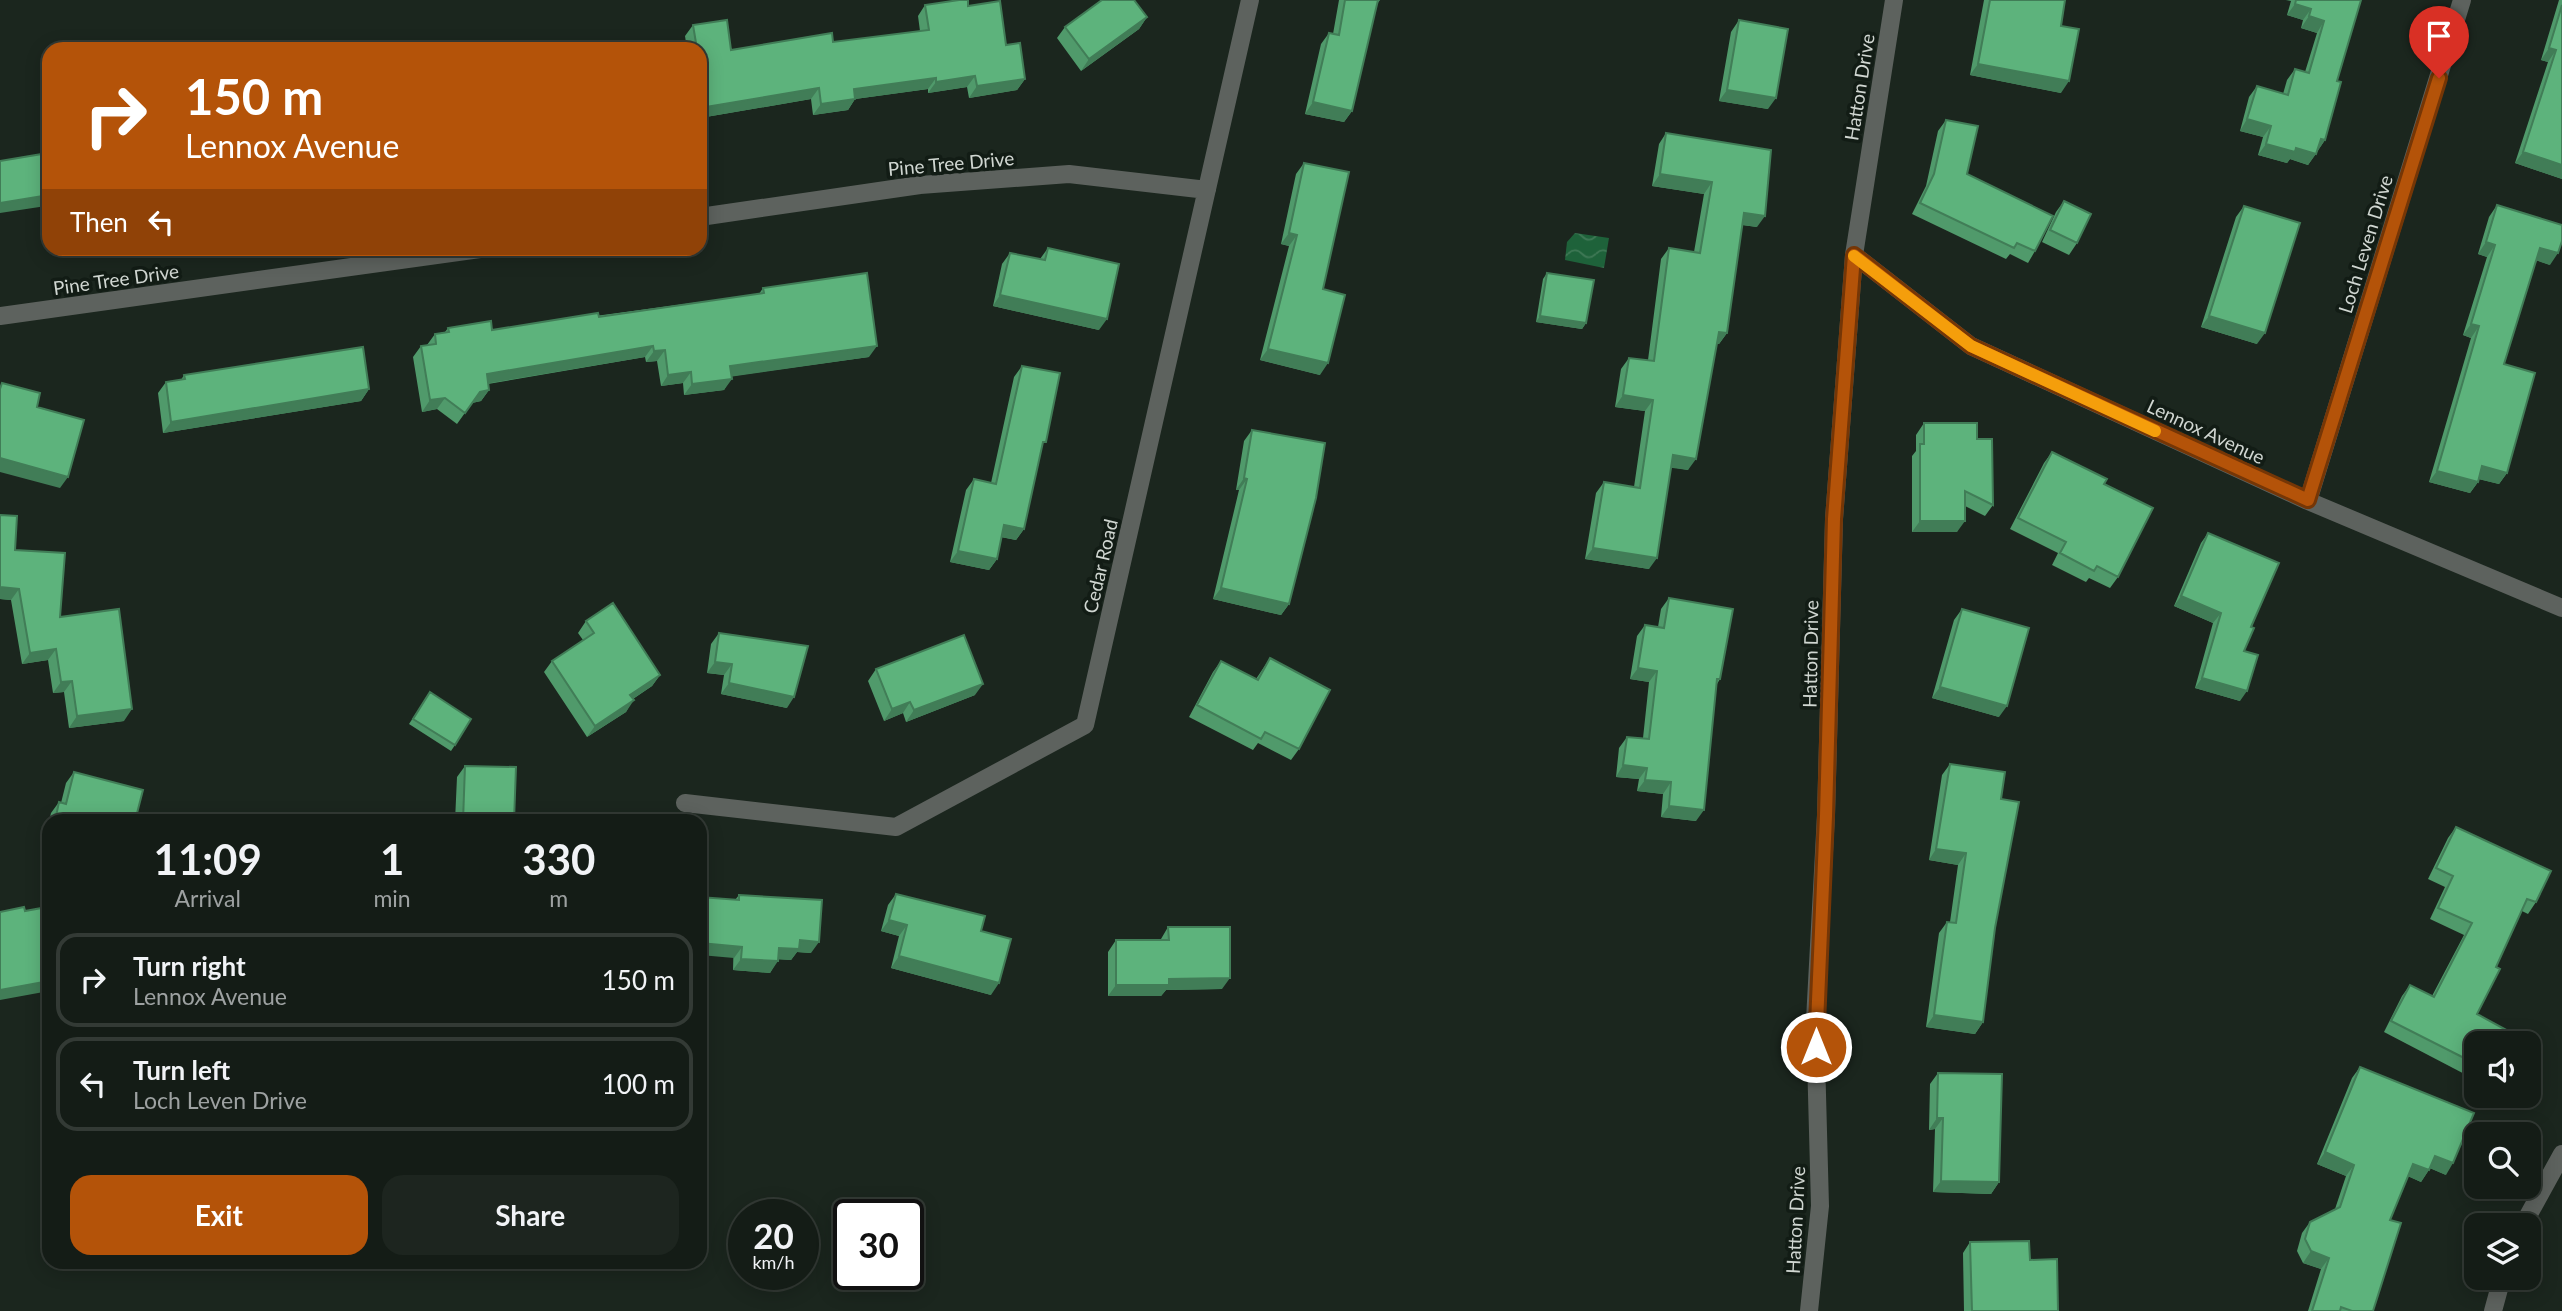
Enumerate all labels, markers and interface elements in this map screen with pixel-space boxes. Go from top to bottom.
pin [2409,6,2469,78]
icon: arrive [2420,17,2458,55]
street label: Hatton Drive [1839,32,1879,142]
text: 150 m [185,67,323,125]
icon: right [70,70,161,161]
text: Lennox Avenue [185,126,399,165]
street label: Pine Tree Drive [887,146,1015,180]
street label: Loch Leven Drive [2333,172,2397,316]
icon: left [142,203,180,241]
text: Then [70,206,128,238]
street label: Pine Tree Drive [52,259,180,299]
street label: Lennox Avenue [2143,394,2269,468]
street label: Cedar Road [1078,517,1122,615]
street label: Hatton Drive [1798,600,1822,708]
text: 11:09 [154,834,262,884]
text: 1 [380,834,404,884]
text: 330 [522,834,595,884]
text: Arrival [175,884,241,912]
text: min [373,884,411,912]
text: m [549,884,568,912]
text: Turn right [133,950,246,982]
icon: right [74,961,112,999]
text: 150 m [602,964,675,996]
text: Lennox Avenue [133,982,287,1010]
position arrow [1779,1010,1853,1084]
map controls [2464,1031,2541,1290]
button: sound [2464,1031,2541,1108]
text: Turn left [133,1054,230,1086]
icon: left [74,1065,112,1103]
text: 100 m [602,1068,675,1100]
text: Loch Leven Drive [133,1086,307,1114]
button: search [2464,1122,2541,1199]
street label: Hatton Drive [1781,1165,1809,1275]
button: Exit [70,1175,368,1255]
button: Share [382,1175,679,1255]
speed limit sign: 30 [833,1199,924,1290]
button: layers [2464,1213,2541,1290]
text: 20 [753,1214,794,1256]
text: km/h [752,1251,795,1273]

